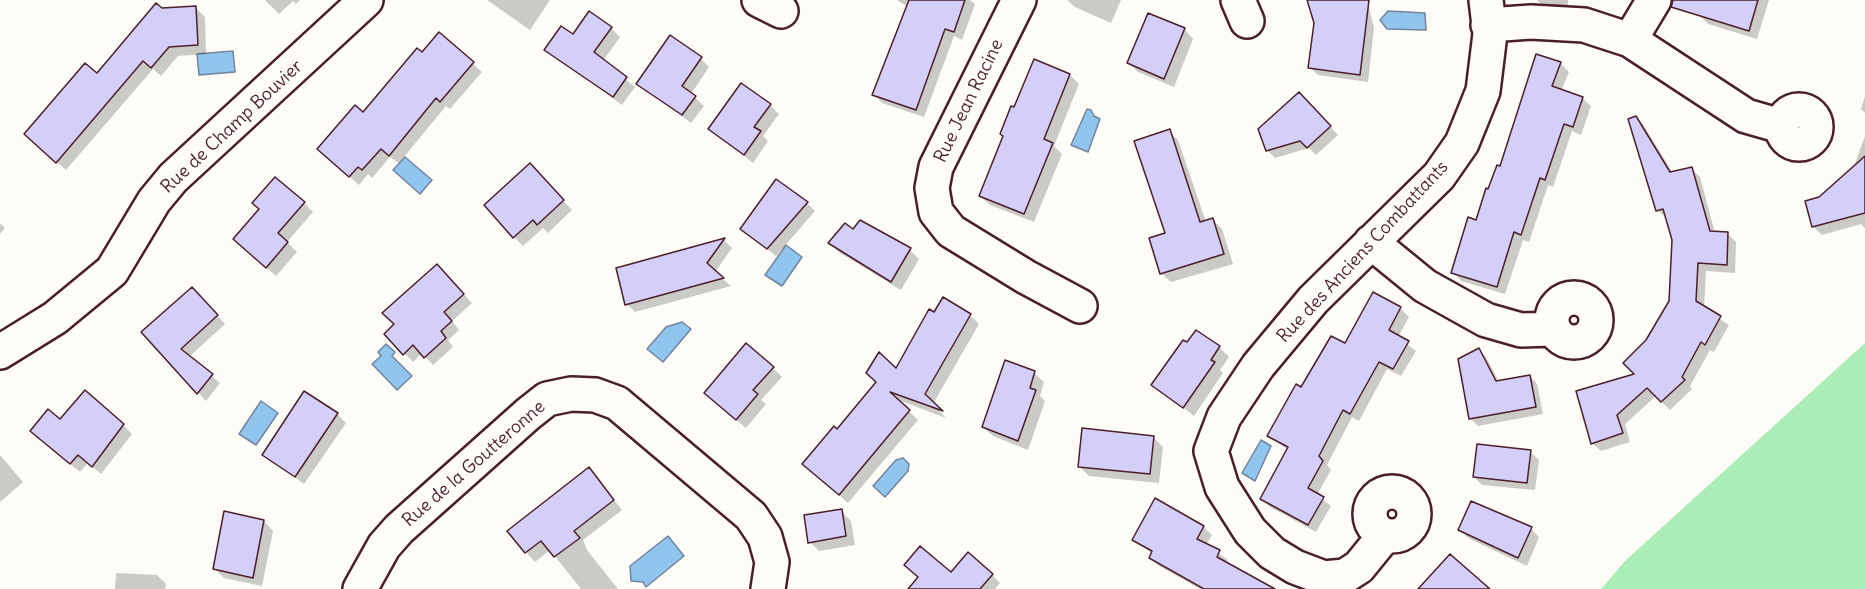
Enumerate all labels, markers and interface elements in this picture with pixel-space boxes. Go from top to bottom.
street label: Rue Jean Racine [930,36,1008,166]
street label: Rue de Champ Bouvier [157,56,307,198]
street label: Rue des Anciens Combattants [1273,157,1453,347]
street label: Rue de la Goutteronne [398,396,550,532]

